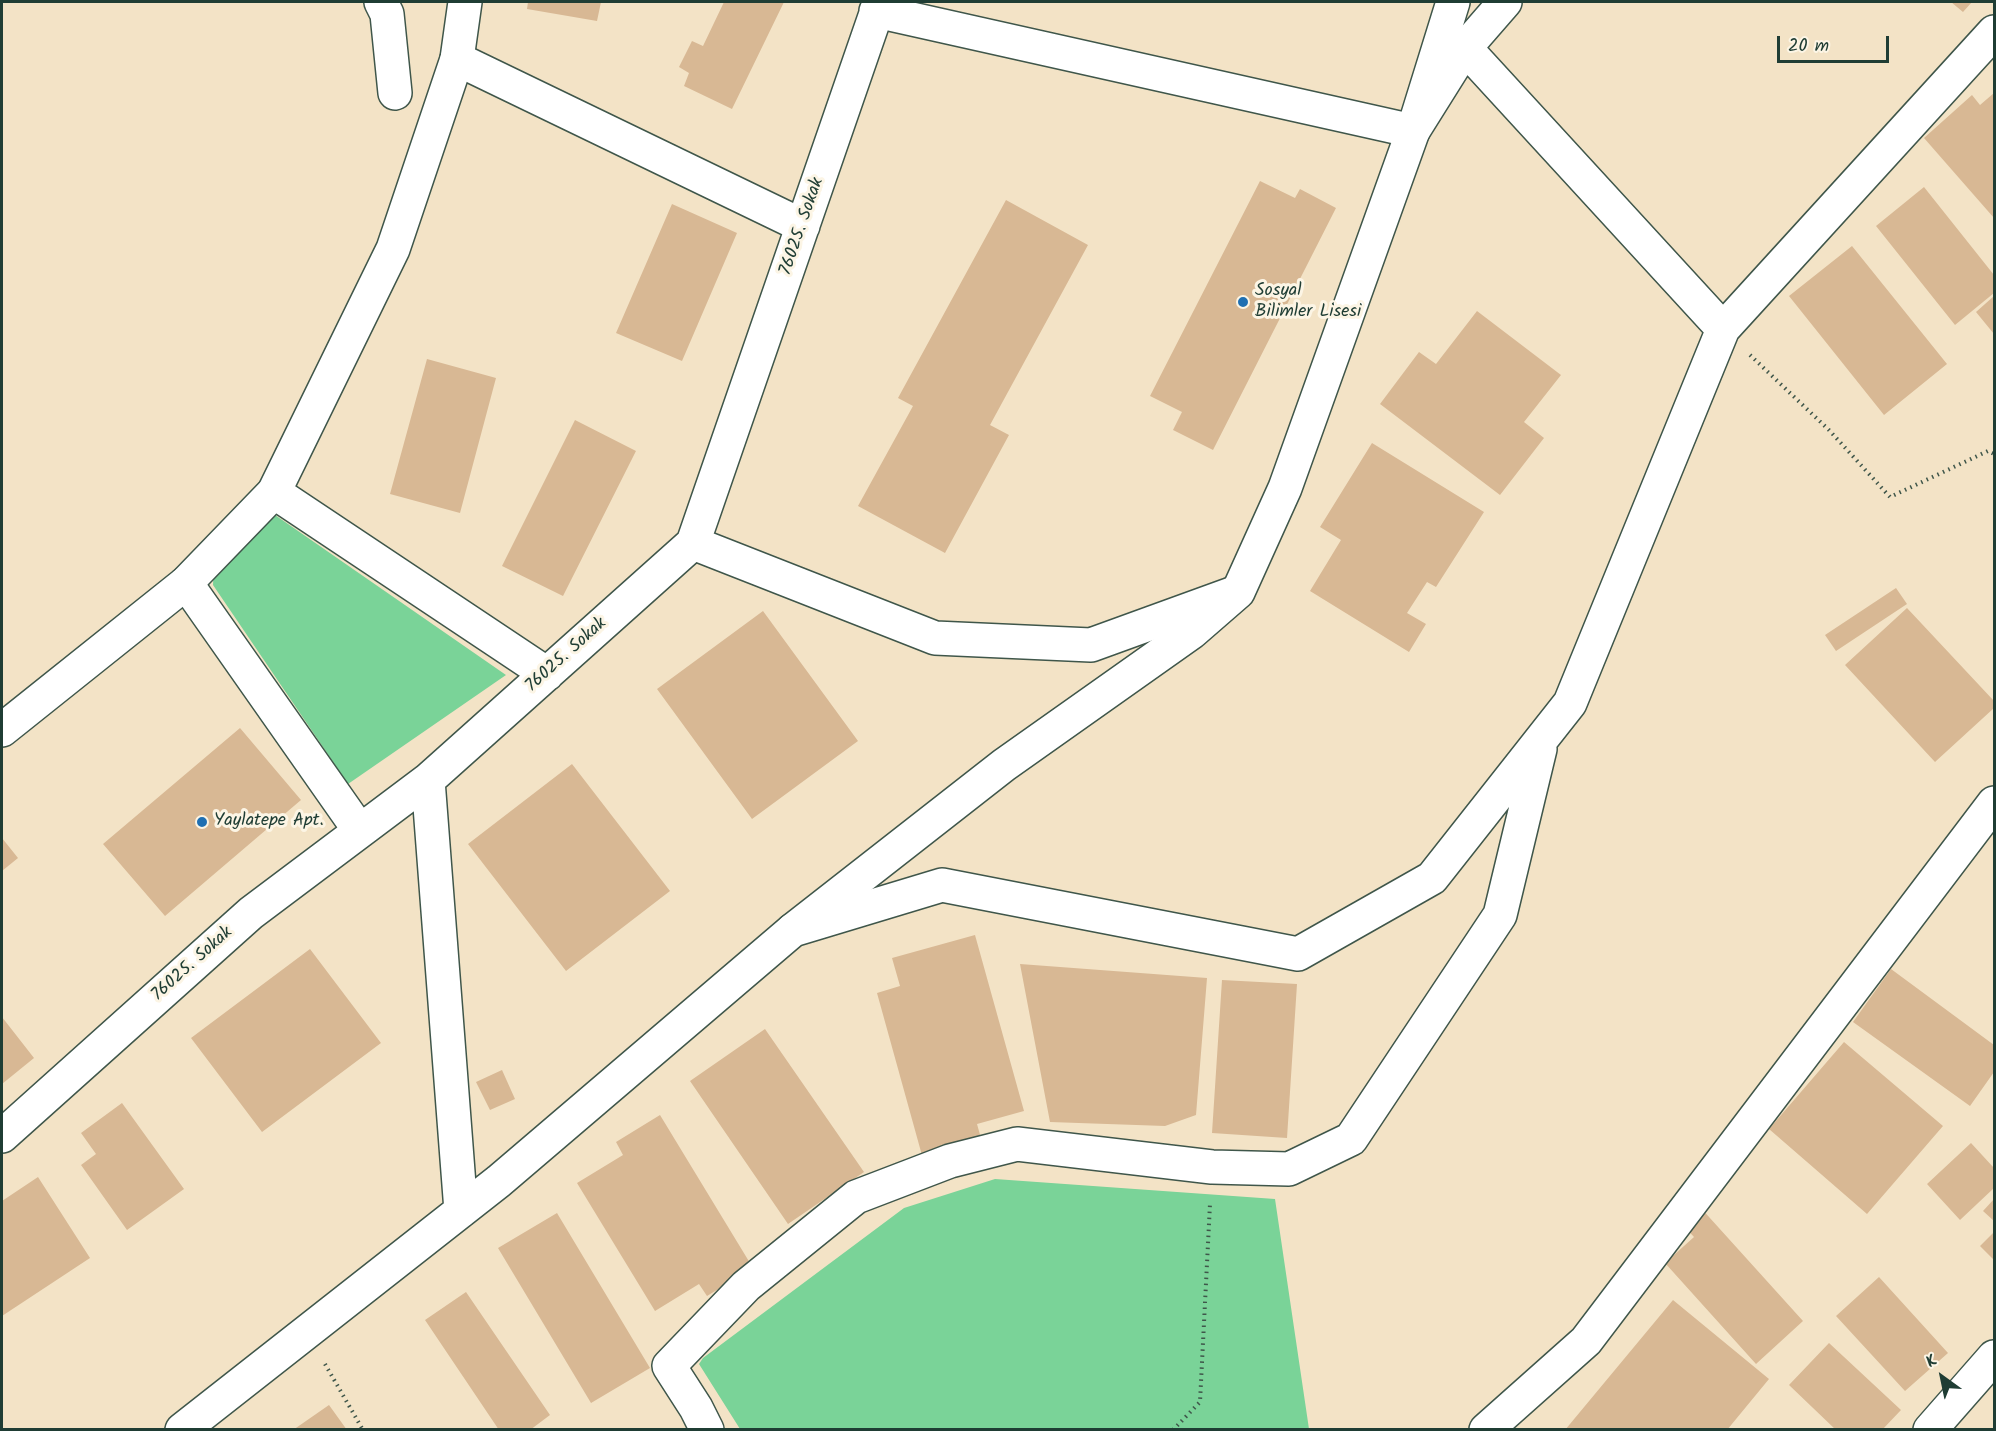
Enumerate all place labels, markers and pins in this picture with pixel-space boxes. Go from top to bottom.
place label: Sosyal Bilimler Lisesi [1255,281,1361,324]
marker: Sosyal Bilimler Lisesi [1236,295,1250,309]
place label: Yaylatepe Apt. [214,811,324,833]
marker: Yaylatepe Apt. [195,815,209,829]

